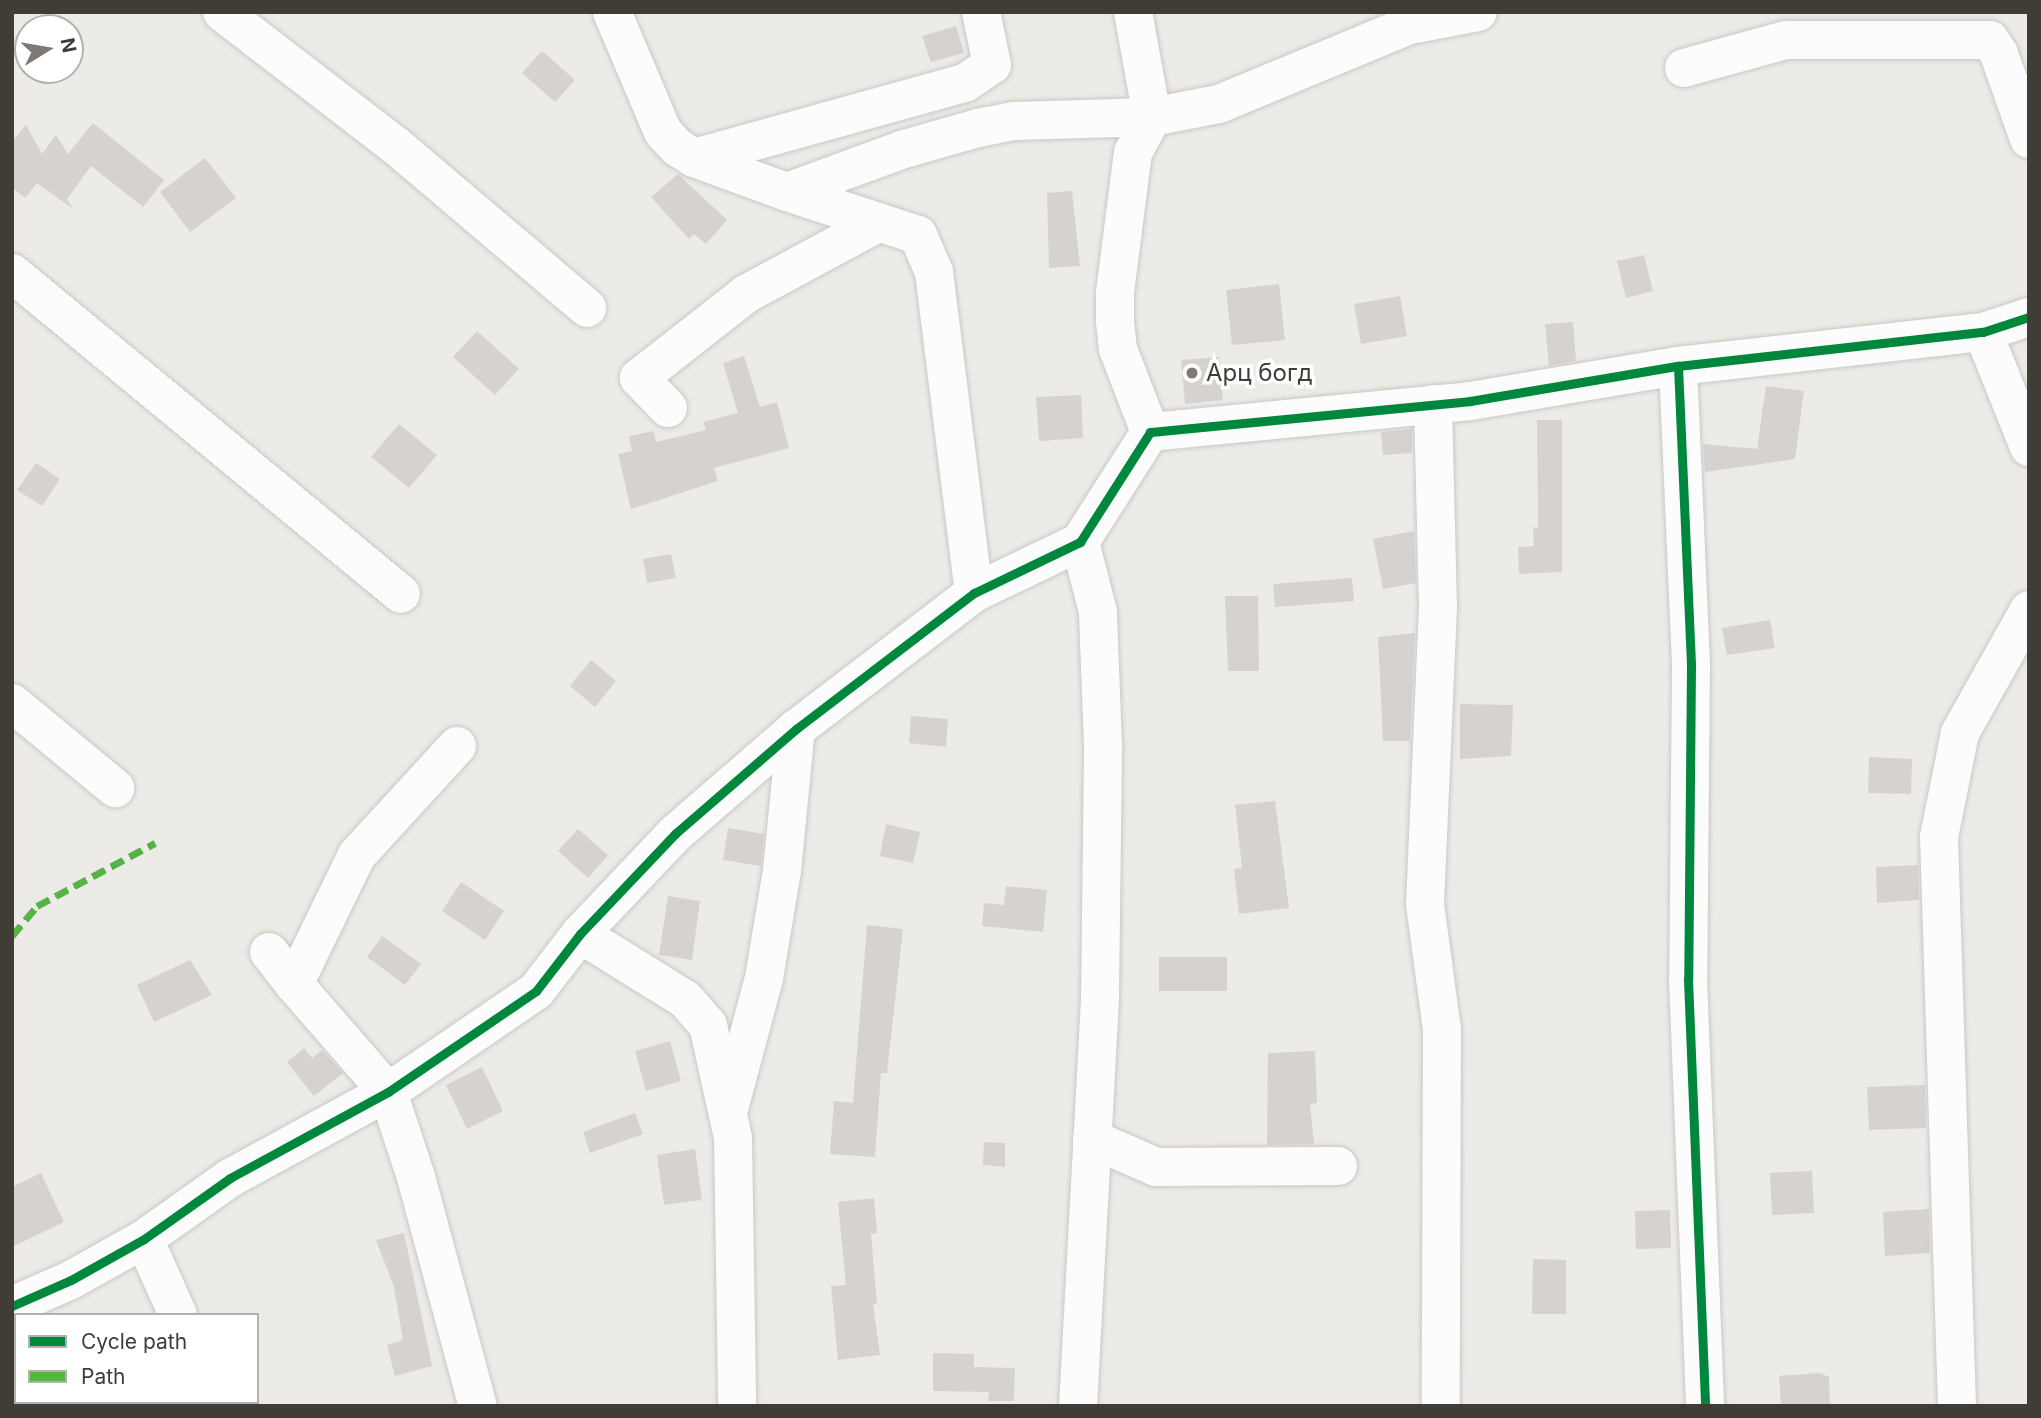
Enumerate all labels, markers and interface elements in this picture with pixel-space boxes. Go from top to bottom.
north arrow [14,14,84,84]
text: N [55,36,81,55]
place label: Арц богд [1206,359,1312,387]
marker: Арц богд [1184,365,1200,381]
legend [14,1313,259,1404]
text: Cycle path [81,1329,187,1354]
text: Path [81,1364,126,1389]

